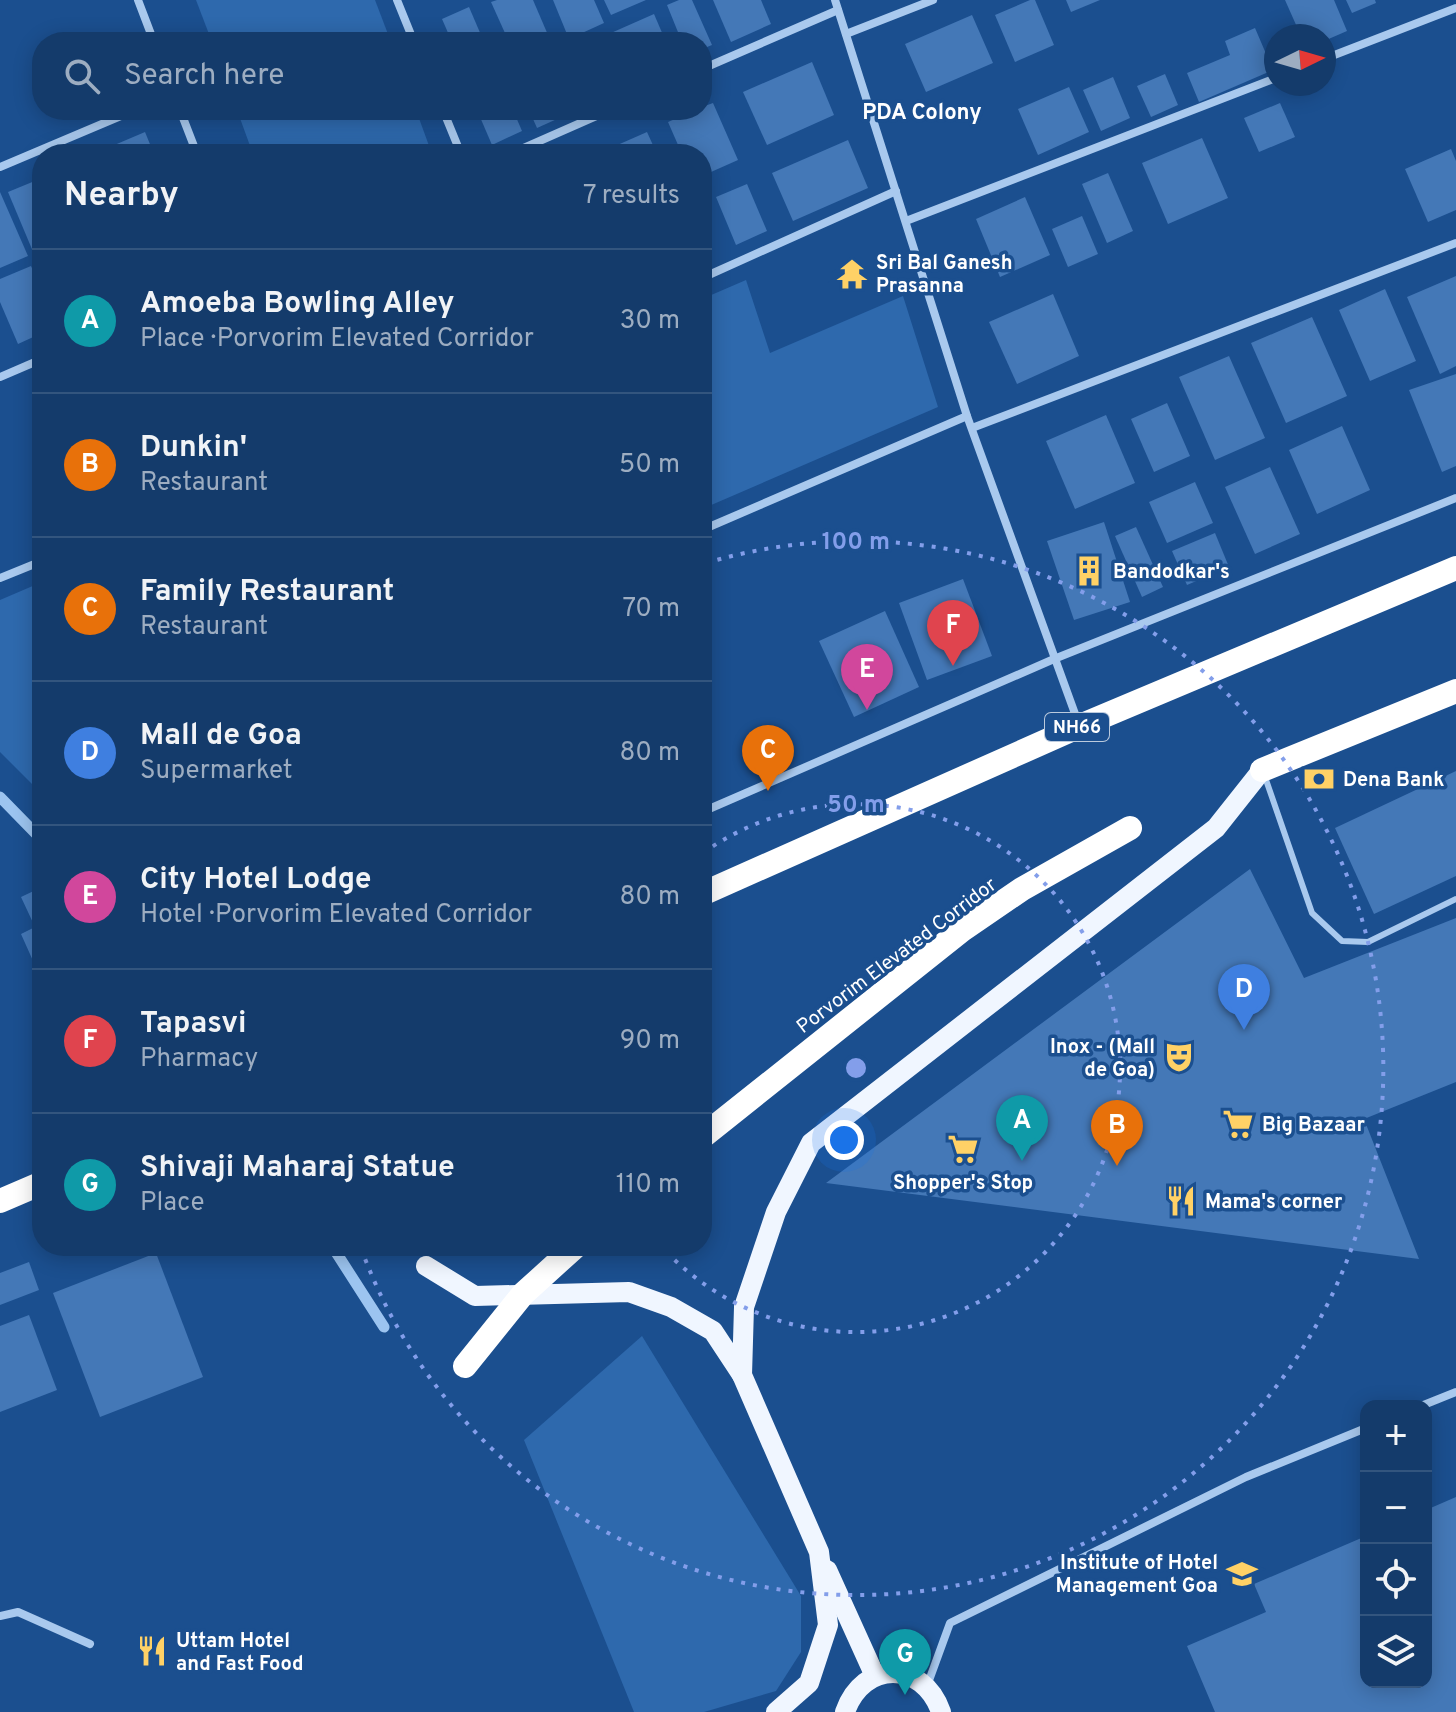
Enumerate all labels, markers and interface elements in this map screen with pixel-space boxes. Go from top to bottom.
north arrow [1264,24,1336,96]
search box [32,32,712,120]
icon: search [60,54,104,98]
text: Search here [124,58,284,95]
district label: PDA Colony [862,100,982,127]
text: Nearby [64,175,179,218]
text: 7 results [583,180,680,213]
place label: Sri Bal Ganesh Prasanna [876,251,1013,300]
temple icon: Sri Bal Ganesh Prasanna [835,257,869,291]
text: Amoeba Bowling Alley [140,286,454,323]
text: A [81,305,99,338]
text: 30 m [620,305,680,338]
text: Place · Porvorim Elevated Corridor [140,323,534,356]
text: Dunkin' [140,430,247,467]
text: B [81,449,99,482]
text: 50 m [619,449,680,482]
text: Restaurant [140,467,268,500]
text: 100 m [822,528,890,558]
building icon: Bandodkar's [1072,554,1106,588]
place label: Bandodkar's [1113,560,1230,586]
text: Family Restaurant [140,574,394,611]
text: C [82,593,98,626]
text: 70 m [622,593,680,626]
pin: F [927,600,979,666]
text: Restaurant [140,611,268,644]
pin: E [841,644,893,710]
road number: NH66 [1045,713,1109,741]
text: Mall de Goa [140,718,302,755]
pin: C [742,725,794,791]
text: D [81,737,99,770]
text: 80 m [620,737,680,770]
text: Supermarket [140,755,292,788]
bank icon: Dena Bank [1302,762,1336,796]
place label: Dena Bank [1343,768,1444,794]
text: 50 m [827,791,885,821]
text: City Hotel Lodge [140,862,372,899]
street label: Porvorim Elevated Corridor [792,873,1003,1040]
text: E [82,881,98,914]
text: 80 m [620,881,680,914]
text: Hotel · Porvorim Elevated Corridor [140,899,532,932]
pin: D [1218,964,1270,1030]
text: Tapasvi [140,1006,247,1043]
text: F [83,1025,97,1058]
text: 90 m [620,1025,680,1058]
place label: Inox - (Mall de Goa) [1050,1035,1155,1084]
theatre icon: Inox - (Mall de Goa) [1162,1040,1196,1074]
text: Pharmacy [140,1043,258,1076]
centre of rings [842,1054,870,1082]
pin: A [996,1095,1048,1161]
pin: B [1091,1100,1143,1166]
supermarket icon: Big Bazaar [1221,1107,1255,1141]
place label: Big Bazaar [1262,1113,1365,1139]
your location [824,1120,864,1160]
supermarket icon: Shopper's Stop [946,1132,980,1166]
text: Shivaji Maharaj Statue [140,1150,455,1187]
text: G [81,1169,99,1202]
text: 110 m [616,1169,680,1202]
place label: Shopper's Stop [893,1171,1033,1197]
restaurant icon: Mama's corner [1164,1184,1198,1218]
text: Place [140,1187,204,1220]
place label: Mama's corner [1205,1190,1343,1216]
map controls [1360,1400,1432,1688]
button: + [1360,1400,1432,1472]
button: − [1360,1472,1432,1544]
button: locate [1360,1544,1432,1616]
place label: Institute of Hotel Management Goa [1055,1551,1218,1600]
school or university icon: Institute of Hotel Management Goa [1225,1557,1259,1591]
button: layers [1360,1616,1432,1688]
place label: Uttam Hotel and Fast Food [176,1629,304,1678]
pin: G [879,1629,931,1695]
restaurant icon: Uttam Hotel and Fast Food [135,1634,169,1668]

